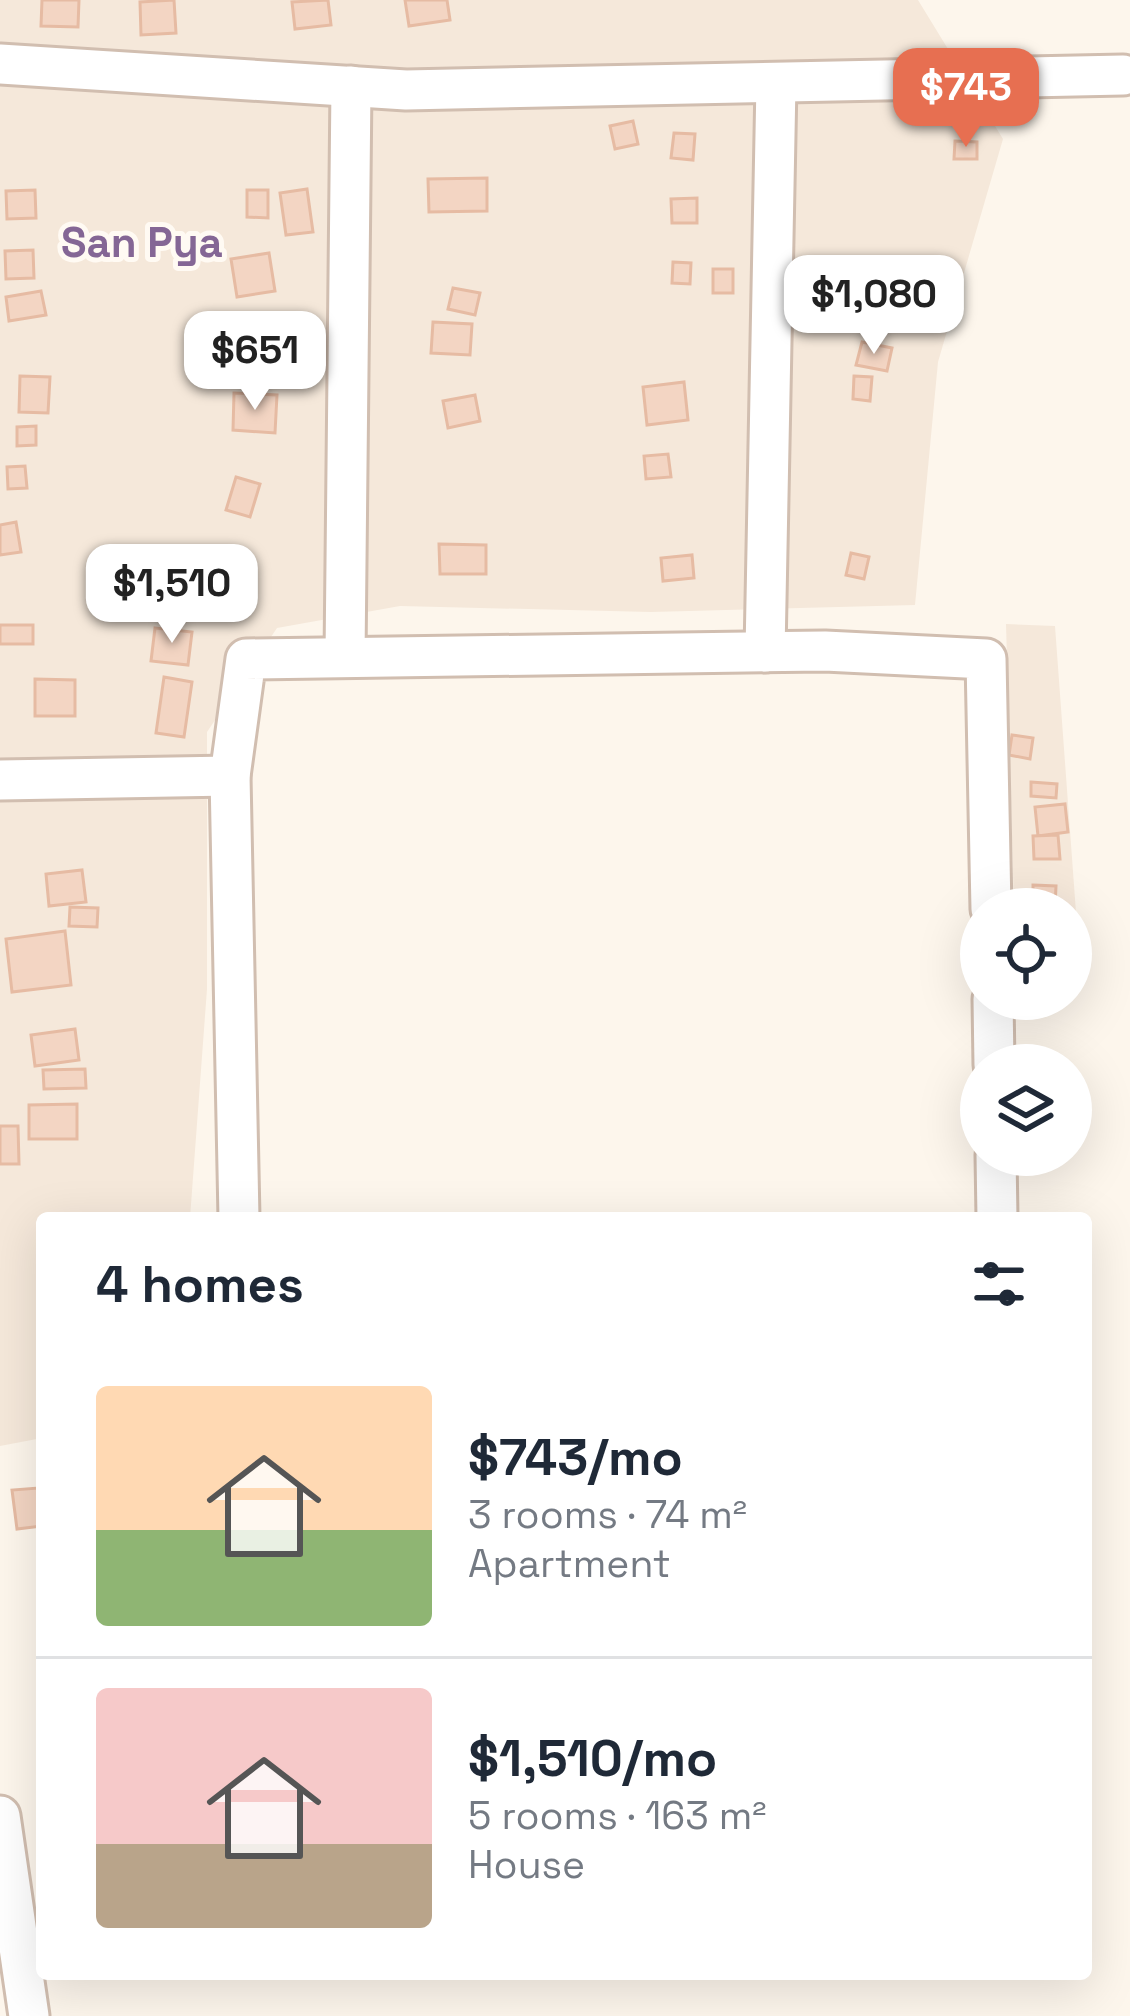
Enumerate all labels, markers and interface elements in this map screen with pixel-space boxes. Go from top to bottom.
pin: $743 [895,48,1037,150]
text: $743 [920,62,1012,111]
district label: San Pya [61,216,223,269]
pin: $1,080 [776,255,972,357]
text: $1,080 [811,269,937,318]
pin: $651 [184,311,326,413]
text: $651 [211,325,299,374]
pin: $1,510 [74,544,270,646]
text: $1,510 [113,558,231,607]
map controls [960,888,1092,1176]
button: locate [960,888,1092,1020]
button: layers [960,1044,1092,1176]
icon: filters [966,1251,1032,1317]
text: 4 homes [96,1252,304,1317]
text: $743/mo [468,1425,683,1490]
icon: home [192,1434,336,1578]
text: 3 rooms · 74 m² [468,1490,747,1539]
text: Apartment [468,1539,671,1588]
text: $1,510/mo [468,1726,717,1791]
icon: home [192,1736,336,1880]
text: 5 rooms · 163 m² [468,1791,767,1840]
text: House [468,1840,585,1889]

